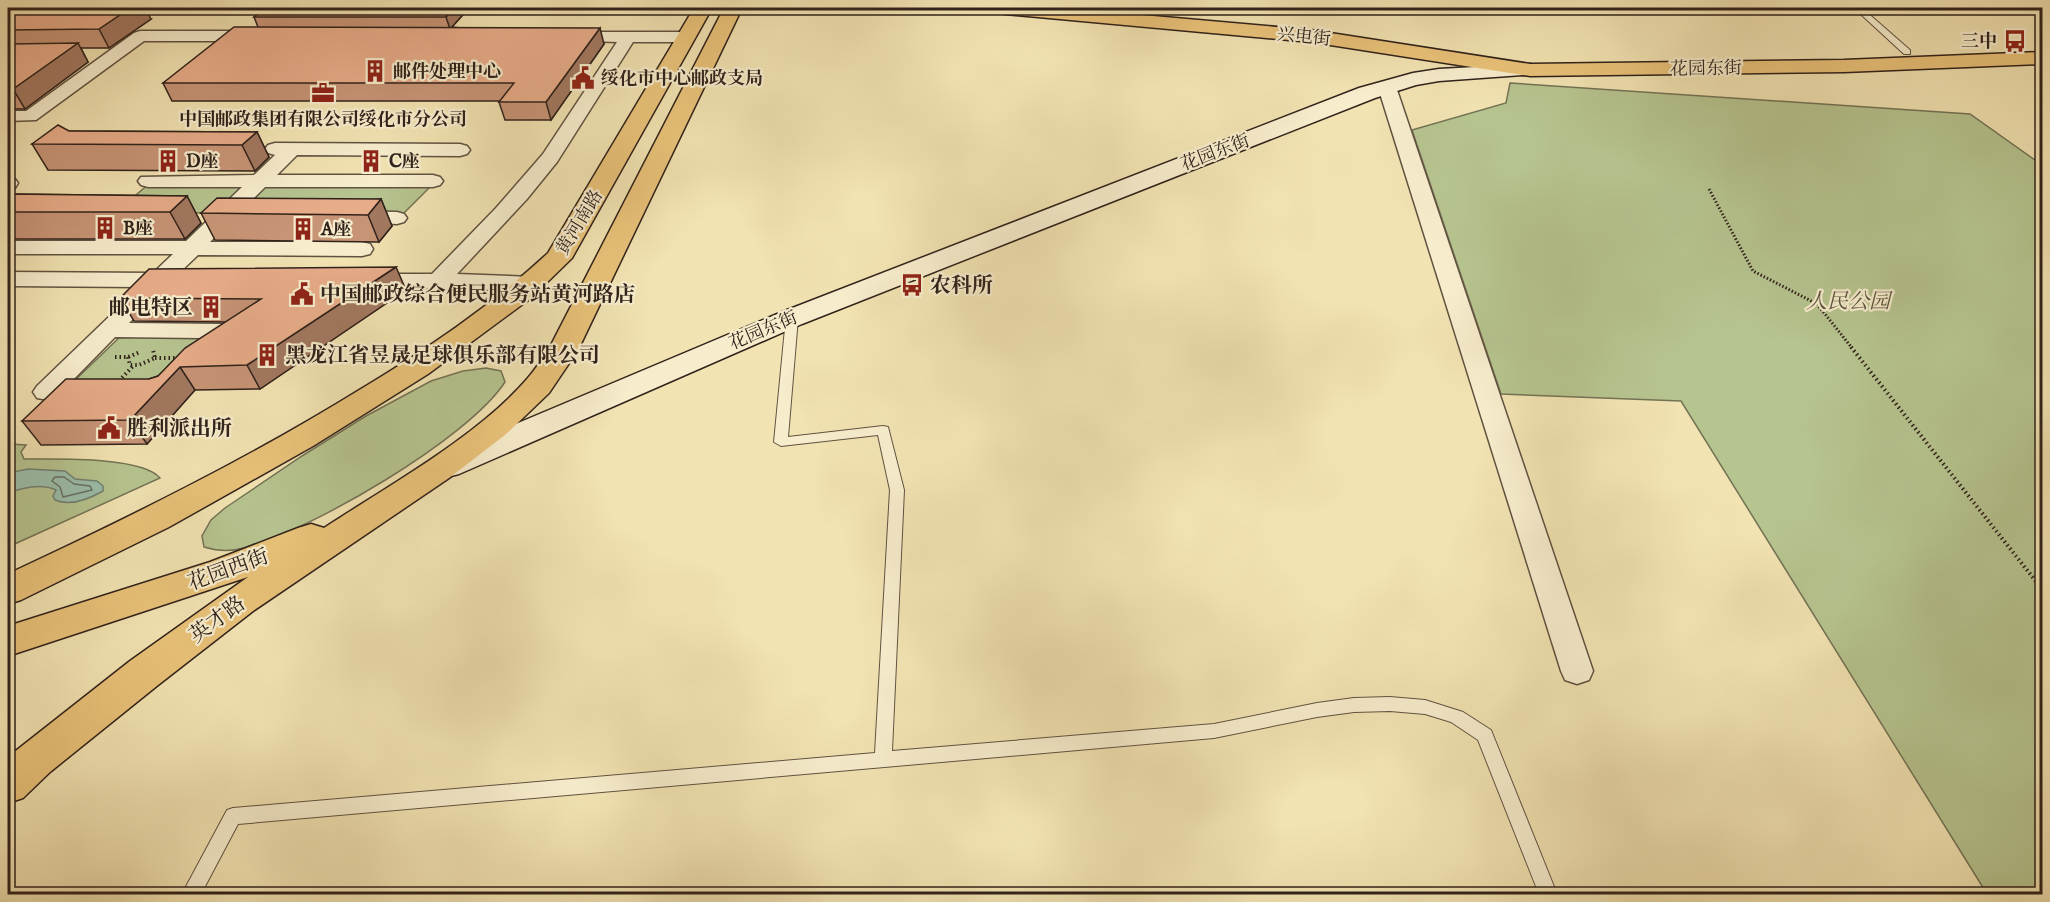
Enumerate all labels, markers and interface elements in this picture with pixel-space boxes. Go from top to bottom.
street label: 兴电街 [1276,23,1332,52]
bus stop icon: 三中 [2002,28,2028,54]
place label: 三中 [1961,31,1997,54]
street label: 花园东街 [1670,57,1742,82]
building icon: 邮件处理中心 [362,58,388,84]
place label: 邮件处理中心 [393,61,501,84]
public building icon: 绥化市中心邮政支局 [570,65,596,91]
place label: 绥化市中心邮政支局 [601,68,763,91]
office icon: 中国邮政集团有限公司绥化市分公司 [310,80,336,106]
place label: 中国邮政集团有限公司绥化市分公司 [179,109,467,132]
street label: 花园东街 [1178,130,1253,177]
building icon: D座 [155,148,181,174]
building icon: C座 [358,148,384,174]
place label: D座 [186,151,218,174]
place label: C座 [389,151,420,174]
street label: 黄河南路 [552,186,609,260]
building icon: B座 [92,215,118,241]
building icon: A座 [290,216,316,242]
place label: B座 [123,218,153,241]
place label: A座 [320,219,351,242]
bus stop icon: 农科所 [899,272,925,298]
place label: 农科所 [930,273,993,300]
public building icon: 中国邮政综合便民服务站黄河路店 [289,281,315,307]
place label: 中国邮政综合便民服务站黄河路店 [320,282,635,309]
park label: 人民公园 [1806,289,1893,316]
building icon: 邮电特区 [198,294,224,320]
place label: 邮电特区 [109,295,193,322]
street label: 花园东街 [726,307,801,356]
building icon: 黑龙江省昱晟足球俱乐部有限公司 [254,342,280,368]
place label: 黑龙江省昱晟足球俱乐部有限公司 [285,343,600,370]
public building icon: 胜利派出所 [96,415,122,441]
place label: 胜利派出所 [127,416,232,443]
street label: 花园西街 [184,543,273,597]
street label: 英才路 [184,591,251,650]

